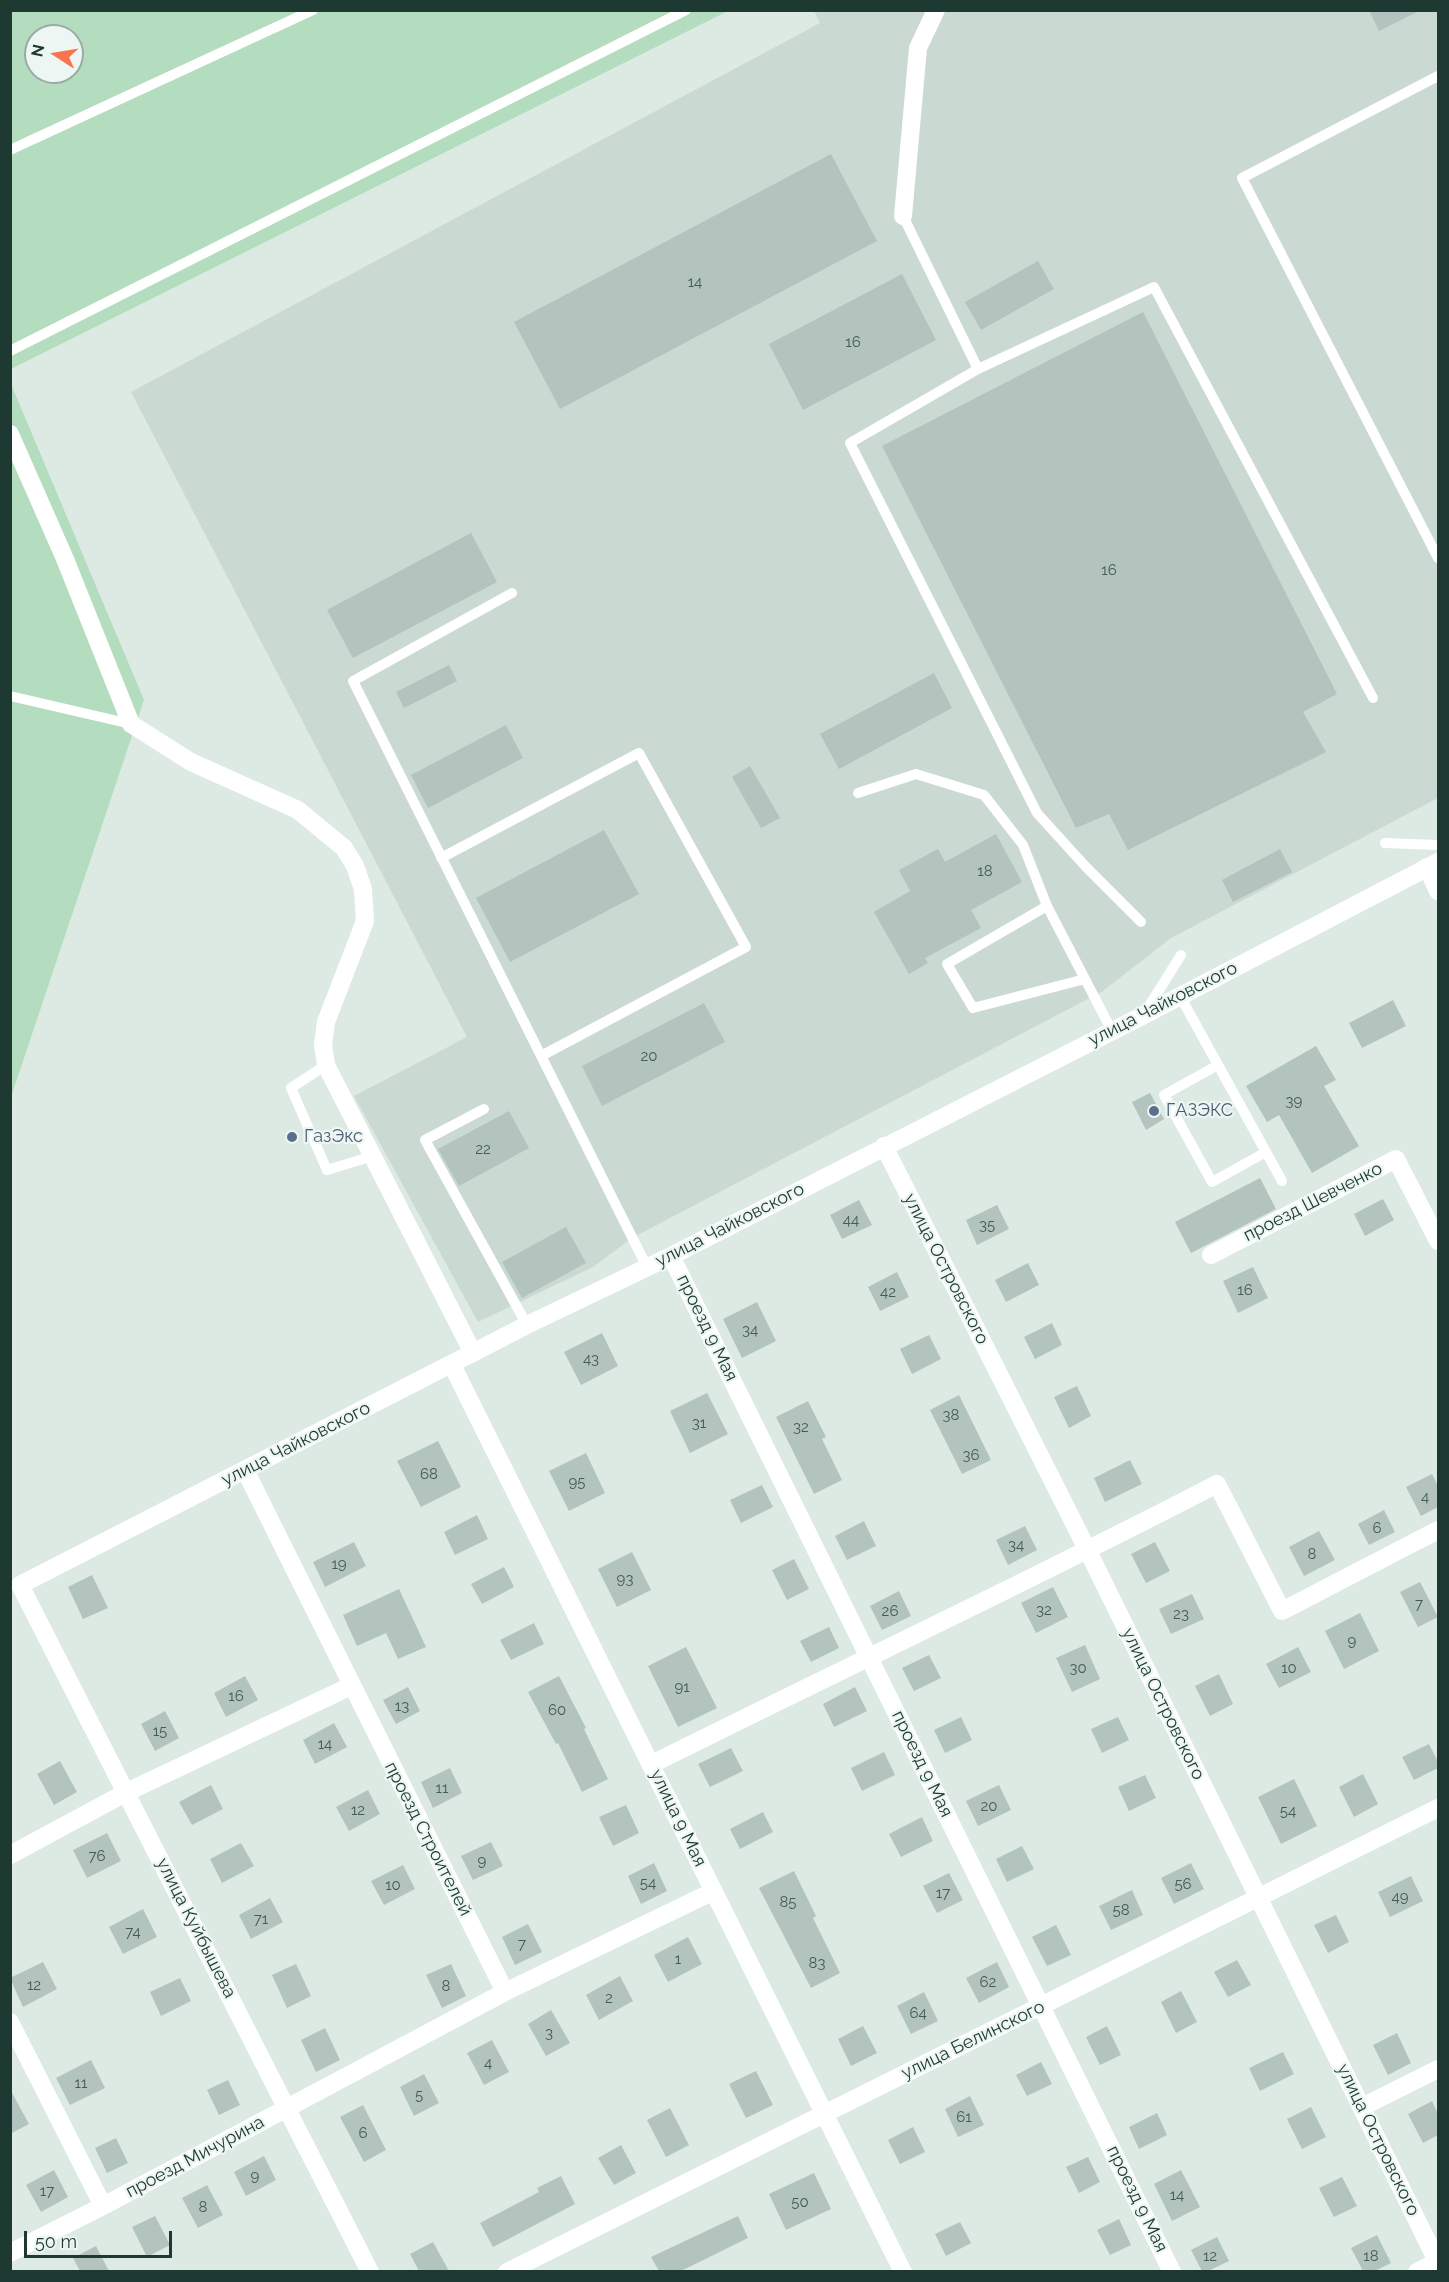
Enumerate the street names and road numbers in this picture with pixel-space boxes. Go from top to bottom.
street label: улица Чайковского [1085,957,1241,1051]
street label: проезд Шевченко [1240,1158,1386,1246]
street label: улица Чайковского [652,1178,808,1272]
street label: улица Островского [899,1190,993,1348]
street label: проезд 9 Мая [672,1271,742,1385]
street label: улица Чайковского [218,1397,374,1491]
street label: улица Островского [1117,1624,1209,1784]
street label: проезд 9 Мая [887,1707,957,1821]
street label: проезд Строителей [380,1758,476,1920]
street label: улица 9 Мая [645,1766,711,1870]
street label: улица Куйбышева [151,1854,241,2002]
street label: улица Белинского [898,1996,1048,2084]
street label: улица Островского [1332,2060,1424,2220]
street label: проезд Мичурина [122,2111,268,2203]
street label: проезд 9 Мая [1102,2142,1172,2256]

